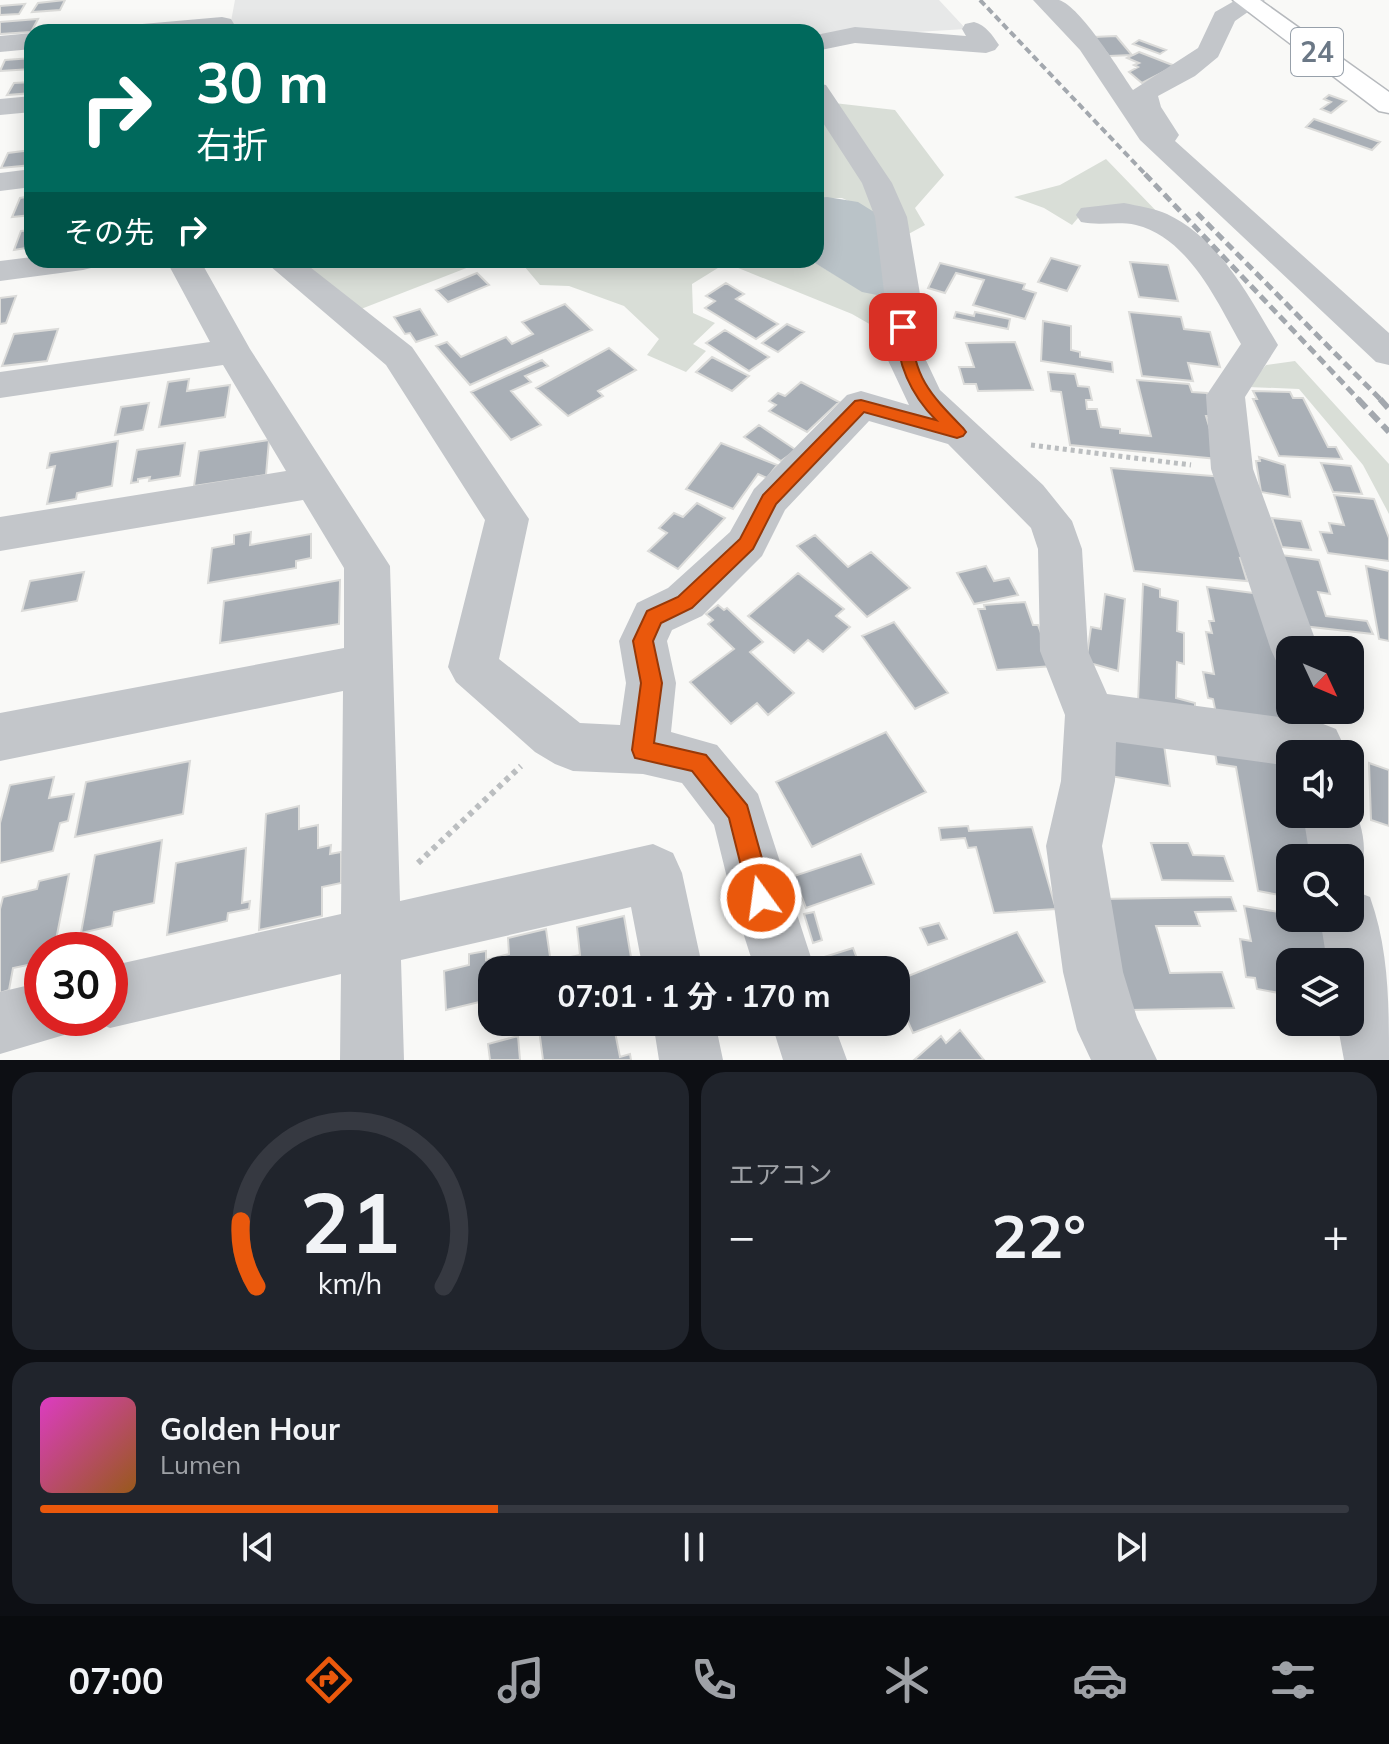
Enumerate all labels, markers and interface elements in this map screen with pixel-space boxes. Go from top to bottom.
road number: 24 [1291,28,1343,76]
text: 30 m [196,47,329,117]
icon: right [64,56,168,160]
text: 右折 [196,122,268,167]
icon: right [170,208,214,252]
text: その先 [64,213,154,251]
pin [869,293,937,361]
icon: arrive [881,305,925,349]
north arrow [1276,636,1364,724]
map controls [1276,636,1364,1036]
button: sound [1276,740,1364,828]
button: search [1276,844,1364,932]
position arrow [719,856,803,940]
speed limit sign: 30 [24,932,128,1036]
button: layers [1276,948,1364,1036]
text: 07:01 · 1 分 · 170 m [558,977,830,1015]
text: エアコン [729,1158,833,1191]
text: 21 [300,1169,400,1274]
text: 22° [991,1198,1086,1273]
text: − [729,1208,755,1263]
text: + [1323,1208,1349,1263]
text: km/h [318,1265,383,1301]
text: Golden Hour [160,1410,340,1448]
text: Lumen [160,1448,241,1481]
icon: previous [236,1525,280,1569]
icon: pause [672,1525,716,1569]
icon: next [1109,1525,1153,1569]
icon: directions [301,1652,357,1708]
icon: music [493,1652,549,1708]
icon: phone [686,1652,742,1708]
icon: climate [879,1652,935,1708]
icon: car [1072,1652,1128,1708]
icon: filters [1265,1652,1321,1708]
text: 07:00 [68,1658,164,1703]

